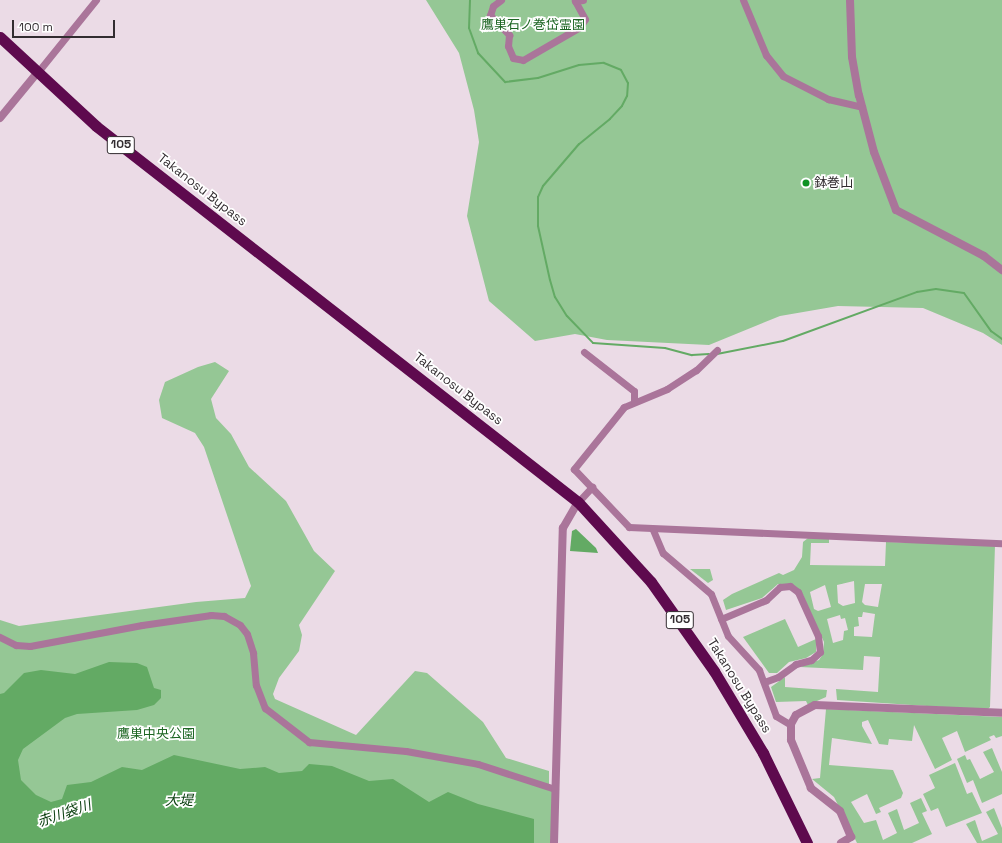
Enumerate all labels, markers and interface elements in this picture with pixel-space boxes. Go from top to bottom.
scale bar [14,12,117,38]
park label: 鷹巣石ノ巻岱霊園 [481,17,585,33]
text: 100 m [19,19,53,35]
road number: 105 [106,135,136,155]
street label: Takanosu Bypass [154,150,250,230]
place label: 鉢巻山 [814,175,853,191]
marker: 鉢巻山 [801,178,811,188]
street label: Takanosu Bypass [410,349,506,429]
road number: 105 [665,610,695,630]
street label: Takanosu Bypass [704,636,774,736]
park label: 鷹巣中央公園 [117,726,195,742]
water label: 大堤 [165,792,193,808]
water label: 赤川袋川 [35,796,93,830]

